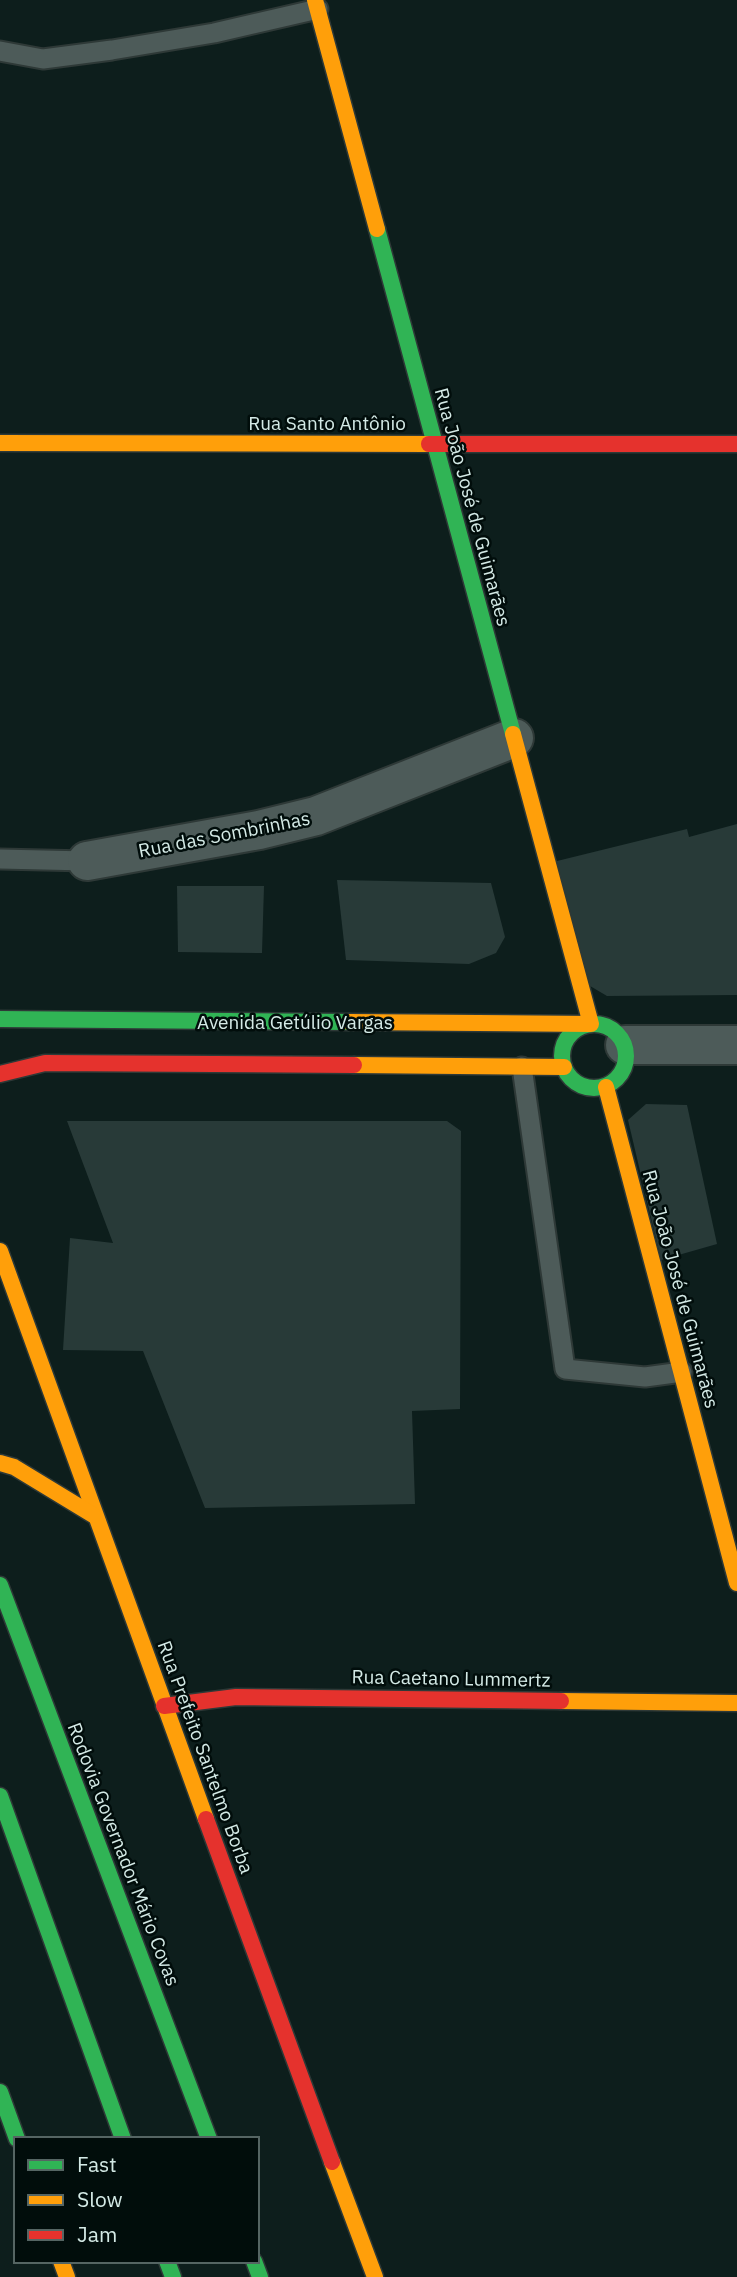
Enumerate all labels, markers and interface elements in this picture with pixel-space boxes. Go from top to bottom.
street label: Rua João José de Guimarães [430,385,516,629]
street label: Rua Santo Antônio [248,411,406,435]
street label: Rua das Sombrinhas [136,806,312,862]
street label: Avenida Getúlio Vargas [197,1010,393,1034]
street label: Rua João José de Guimarães [638,1167,724,1411]
street label: Rua Prefeito Santelmo Borba [153,1637,259,1877]
street label: Rua Caetano Lummertz [351,1664,551,1692]
street label: Rodovia Governador Mário Covas [63,1719,185,1989]
legend [14,2137,259,2263]
text: Fast [77,2150,117,2178]
text: Slow [77,2185,123,2213]
text: Jam [77,2220,117,2248]

